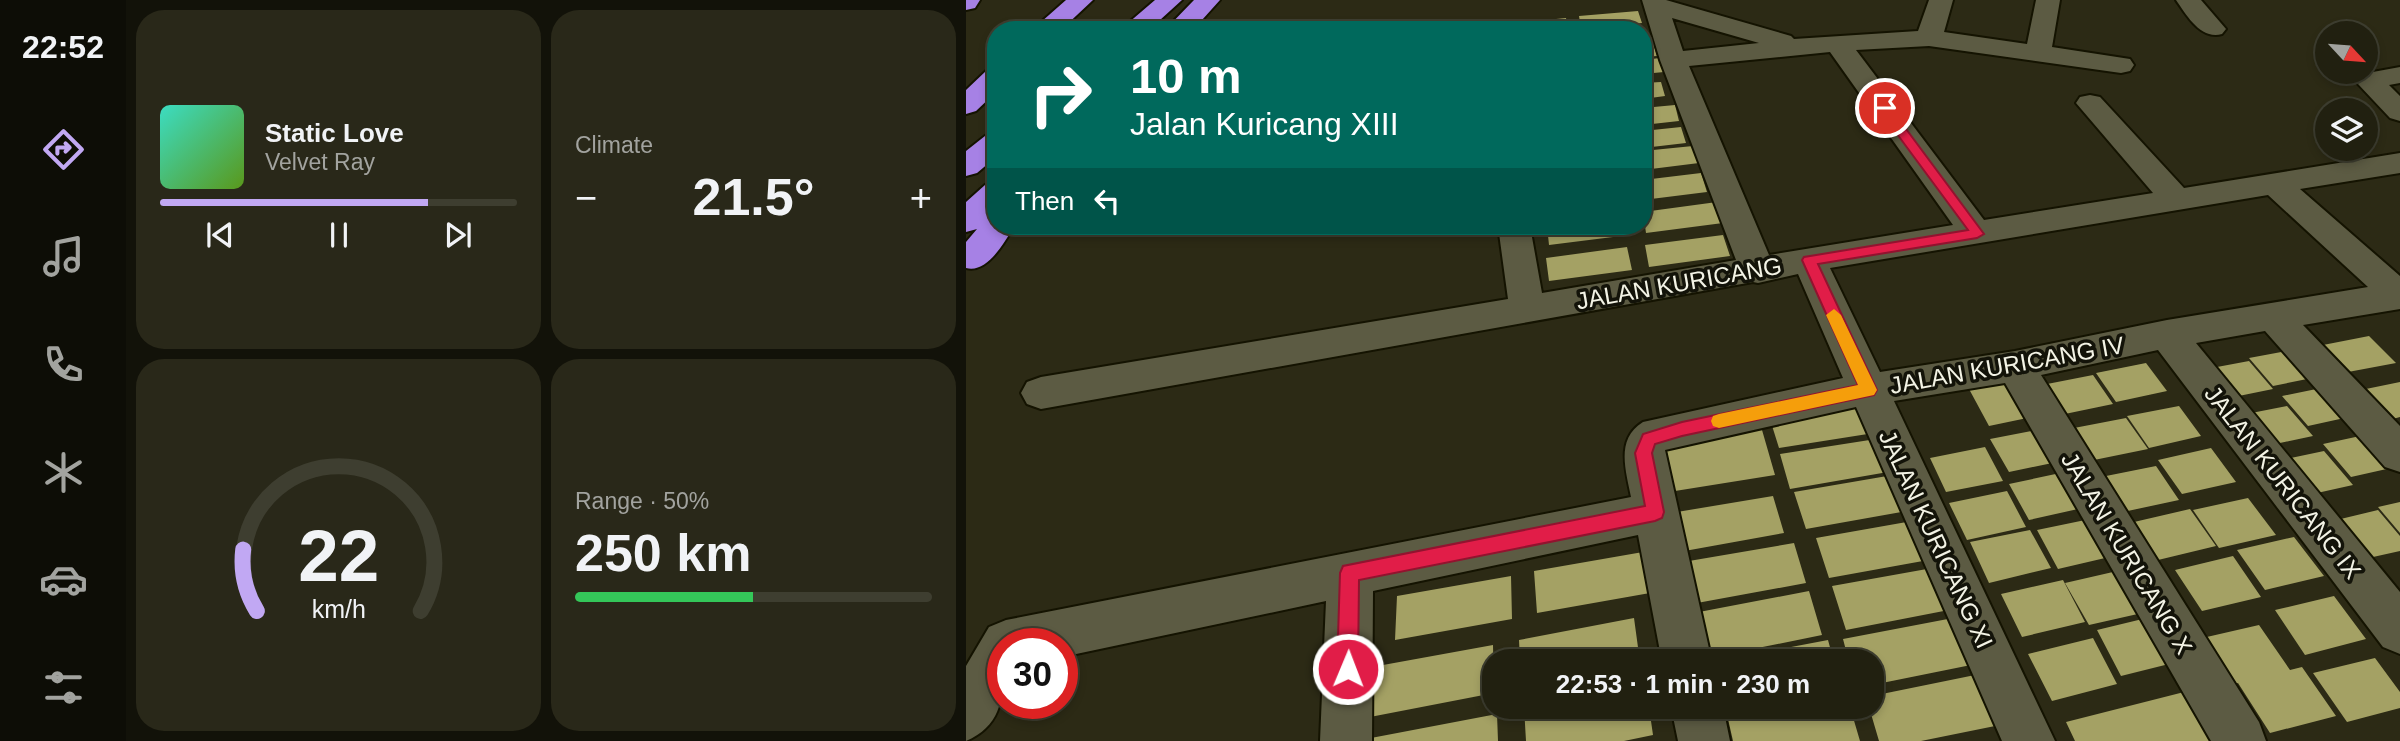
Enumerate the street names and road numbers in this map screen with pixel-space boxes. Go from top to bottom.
street label: JALAN KURICANG [1574,252,1784,314]
street label: JALAN KURICANG IV [1888,331,2126,399]
street label: JALAN KURICANG IX [2199,380,2367,584]
street label: JALAN KURICANG XI [1874,426,1998,652]
street label: JALAN KURICANG X [2056,447,2198,659]

